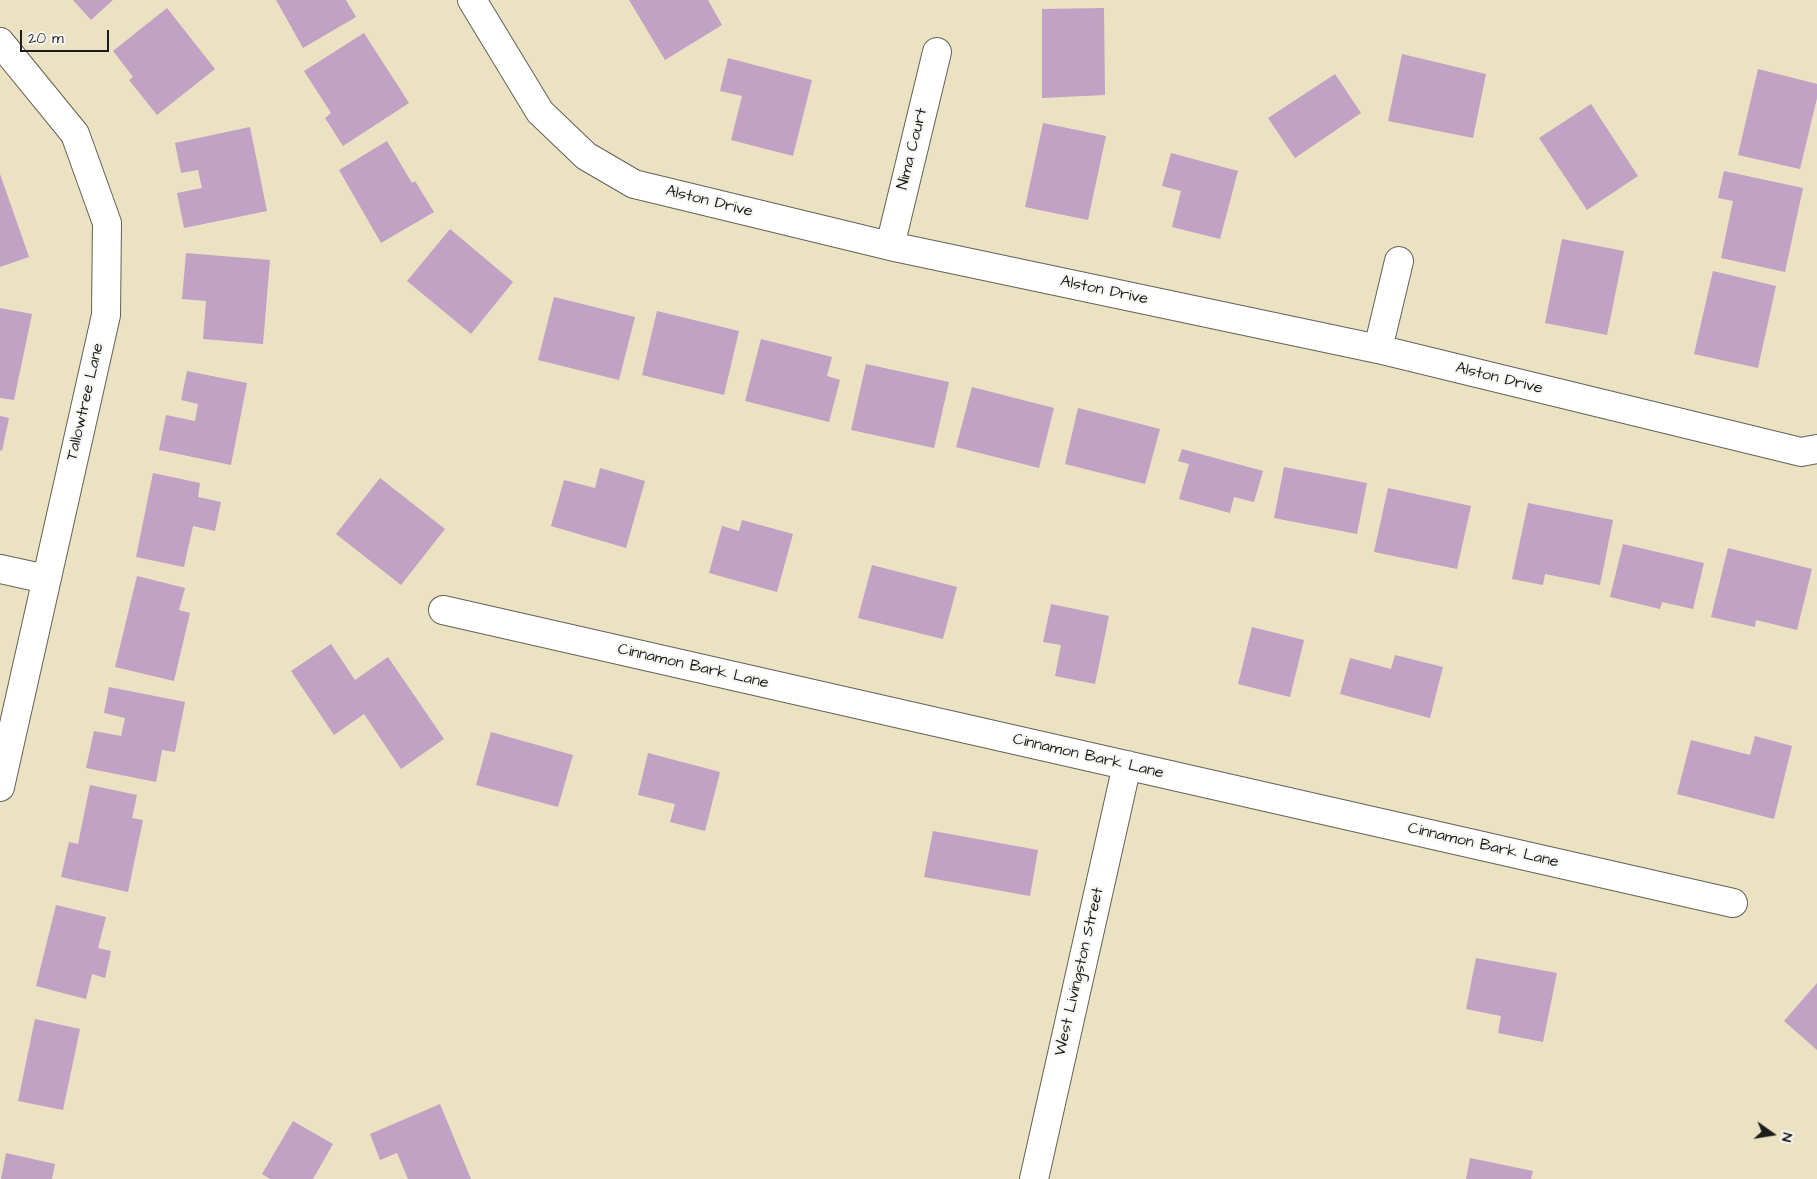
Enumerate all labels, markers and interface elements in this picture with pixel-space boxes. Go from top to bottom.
scale bar [22,20,111,52]
text: 20 m [28,28,64,49]
street label: Nima Court [894,106,932,192]
street label: Alston Drive [663,182,755,222]
street label: Alston Drive [1058,272,1150,310]
street label: Tallowtree Lane [63,341,109,463]
street label: Alston Drive [1453,359,1545,399]
street label: Cinnamon Bark Lane [616,640,770,694]
street label: Cinnamon Bark Lane [1011,730,1165,784]
street label: Cinnamon Bark Lane [1406,819,1560,873]
street label: West Livingston Street [1051,886,1109,1058]
north arrow [1747,1109,1797,1159]
text: N [1776,1131,1797,1144]

